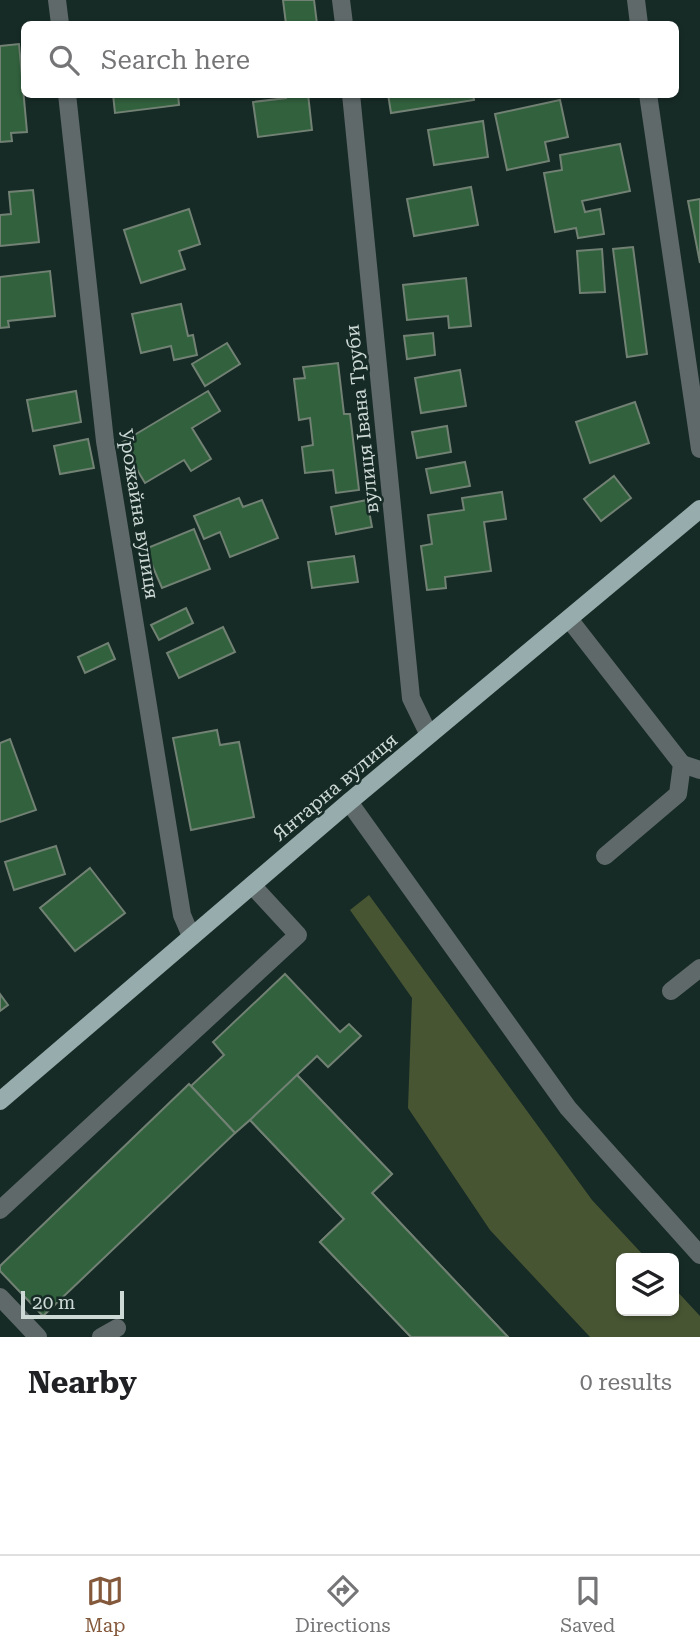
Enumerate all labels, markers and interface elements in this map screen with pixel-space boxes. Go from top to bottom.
search box [21,21,679,98]
icon: search [45,41,83,79]
text: Search here [101,45,250,75]
street label: вулиця Івана Труби [341,323,383,515]
street label: Урожайна вулиця [114,427,164,601]
street label: Янтарна вулиця [268,728,402,846]
map controls [616,1253,679,1316]
button: layers [616,1253,679,1316]
scale bar [21,1288,124,1320]
text: 20 m [32,1291,75,1314]
text: Nearby [28,1365,137,1400]
text: 0 results [580,1369,672,1396]
tab: Map [85,1572,125,1637]
tab: Directions [295,1572,391,1637]
tab: Saved [560,1572,615,1637]

